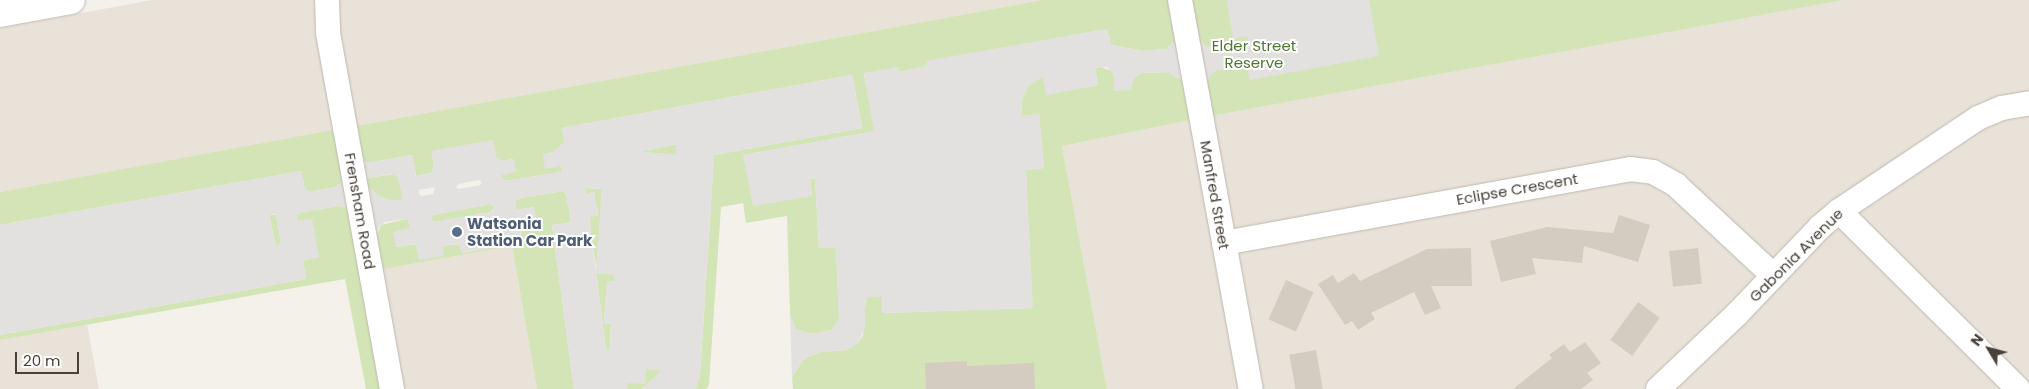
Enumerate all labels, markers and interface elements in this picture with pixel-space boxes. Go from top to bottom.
park label: Elder Street Reserve [1212,36,1296,71]
street label: Manfred Street [1197,139,1233,251]
street label: Frensham Road [341,151,379,271]
street label: Eclipse Crescent [1455,169,1579,209]
street label: Gabonia Avenue [1745,204,1847,306]
place label: Watsonia Station Car Park [467,214,592,249]
marker: Watsonia Station Car Park [451,226,463,238]
north arrow [1964,324,2014,374]
text: N [1966,330,1988,350]
scale bar [18,342,81,374]
text: 20 m [23,350,61,371]

